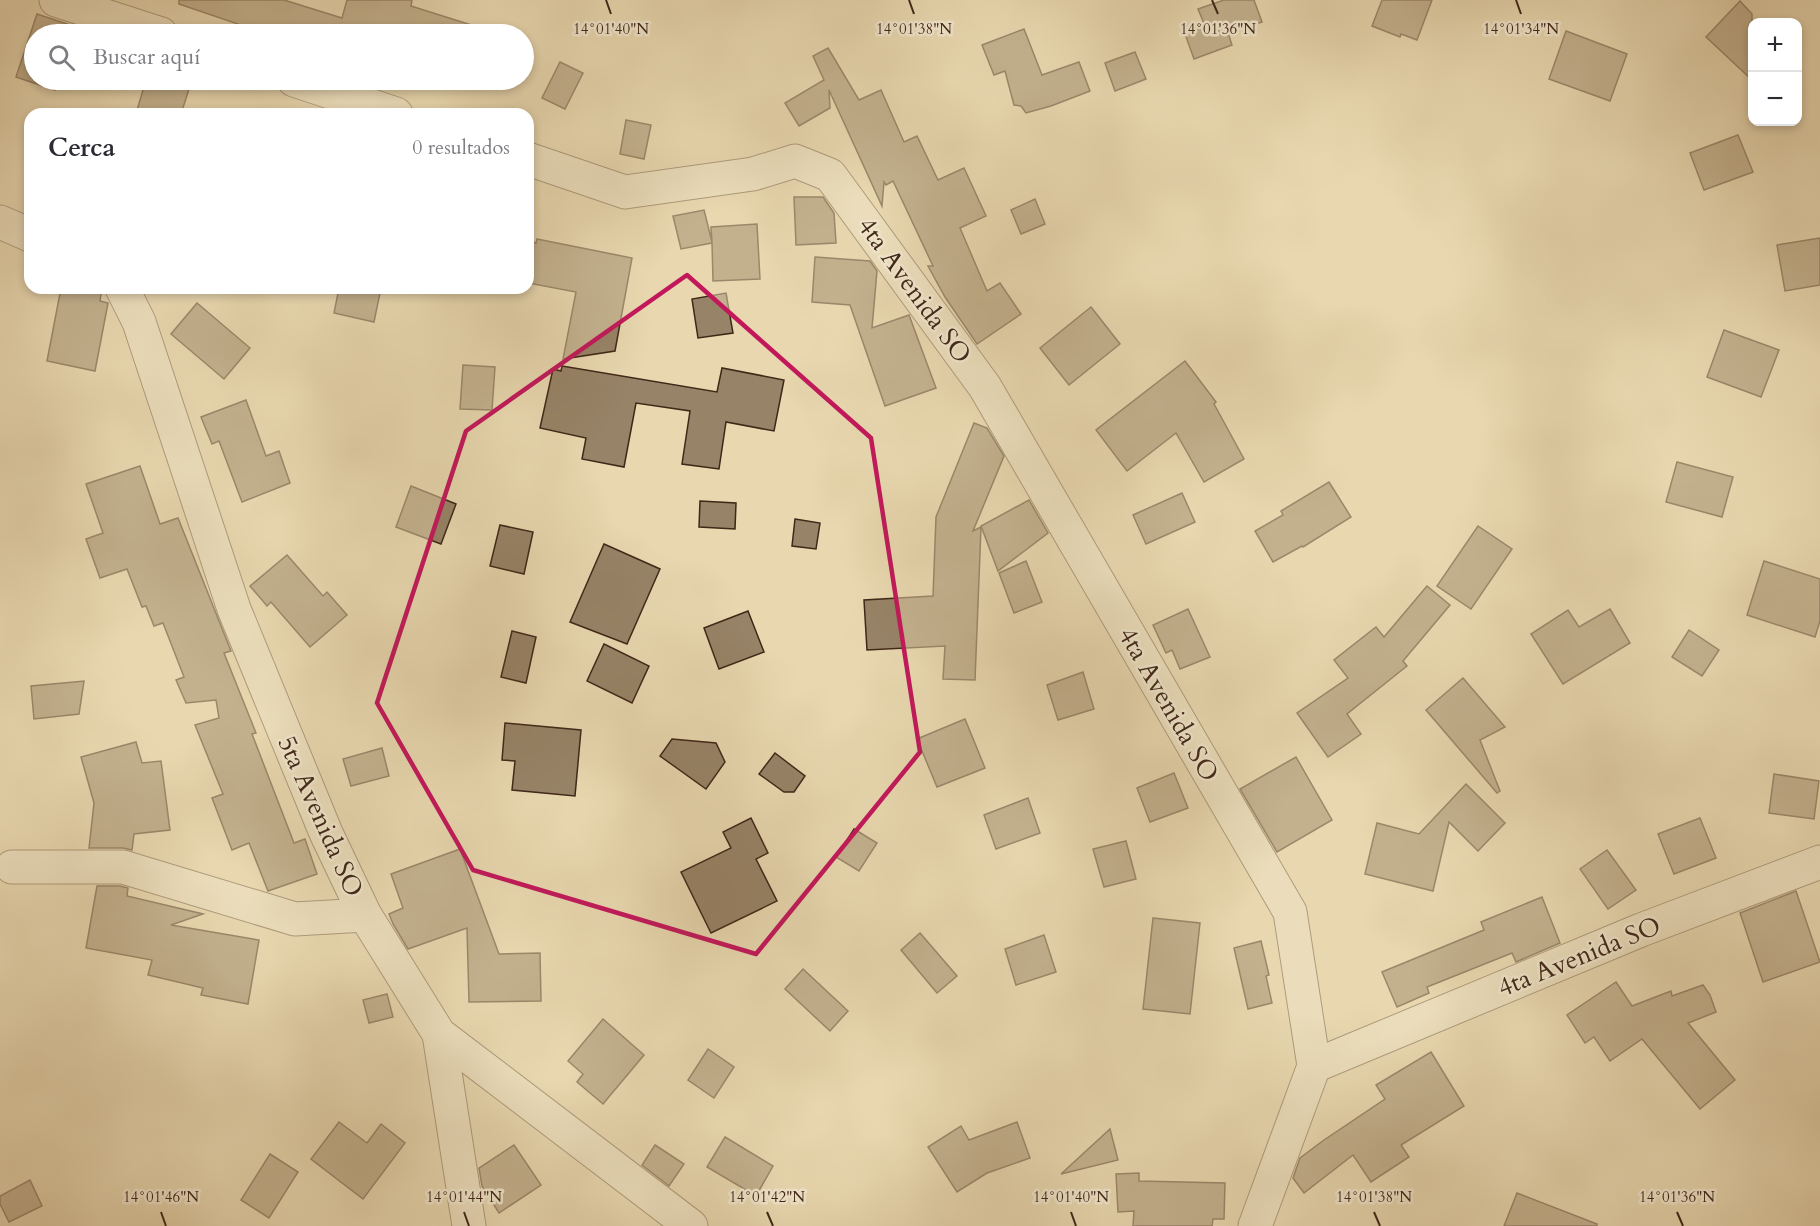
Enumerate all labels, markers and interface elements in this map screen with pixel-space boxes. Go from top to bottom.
map controls [1748,18,1802,126]
button: + [1748,18,1802,72]
text: 14°01'40"N [573,19,649,39]
text: 14°01'38"N [876,19,952,39]
text: 14°01'36"N [1180,19,1256,39]
text: 14°01'34"N [1483,19,1559,39]
search box [24,24,534,90]
icon: search [45,41,78,74]
text: Buscar aquí [93,42,200,72]
button: − [1748,72,1802,126]
text: Cerca [48,130,115,165]
text: 0 resultados [412,134,510,161]
street label: 4ta Avenida SO [850,210,980,371]
street label: 4ta Avenida SO [1110,621,1227,788]
street label: 5ta Avenida SO [269,730,372,902]
street label: 4ta Avenida SO [1492,908,1666,1005]
text: 14°01'46"N [123,1187,199,1207]
text: 14°01'44"N [426,1187,502,1207]
text: 14°01'42"N [729,1187,805,1207]
text: 14°01'40"N [1033,1187,1109,1207]
text: 14°01'38"N [1336,1187,1412,1207]
text: 14°01'36"N [1639,1187,1715,1207]

